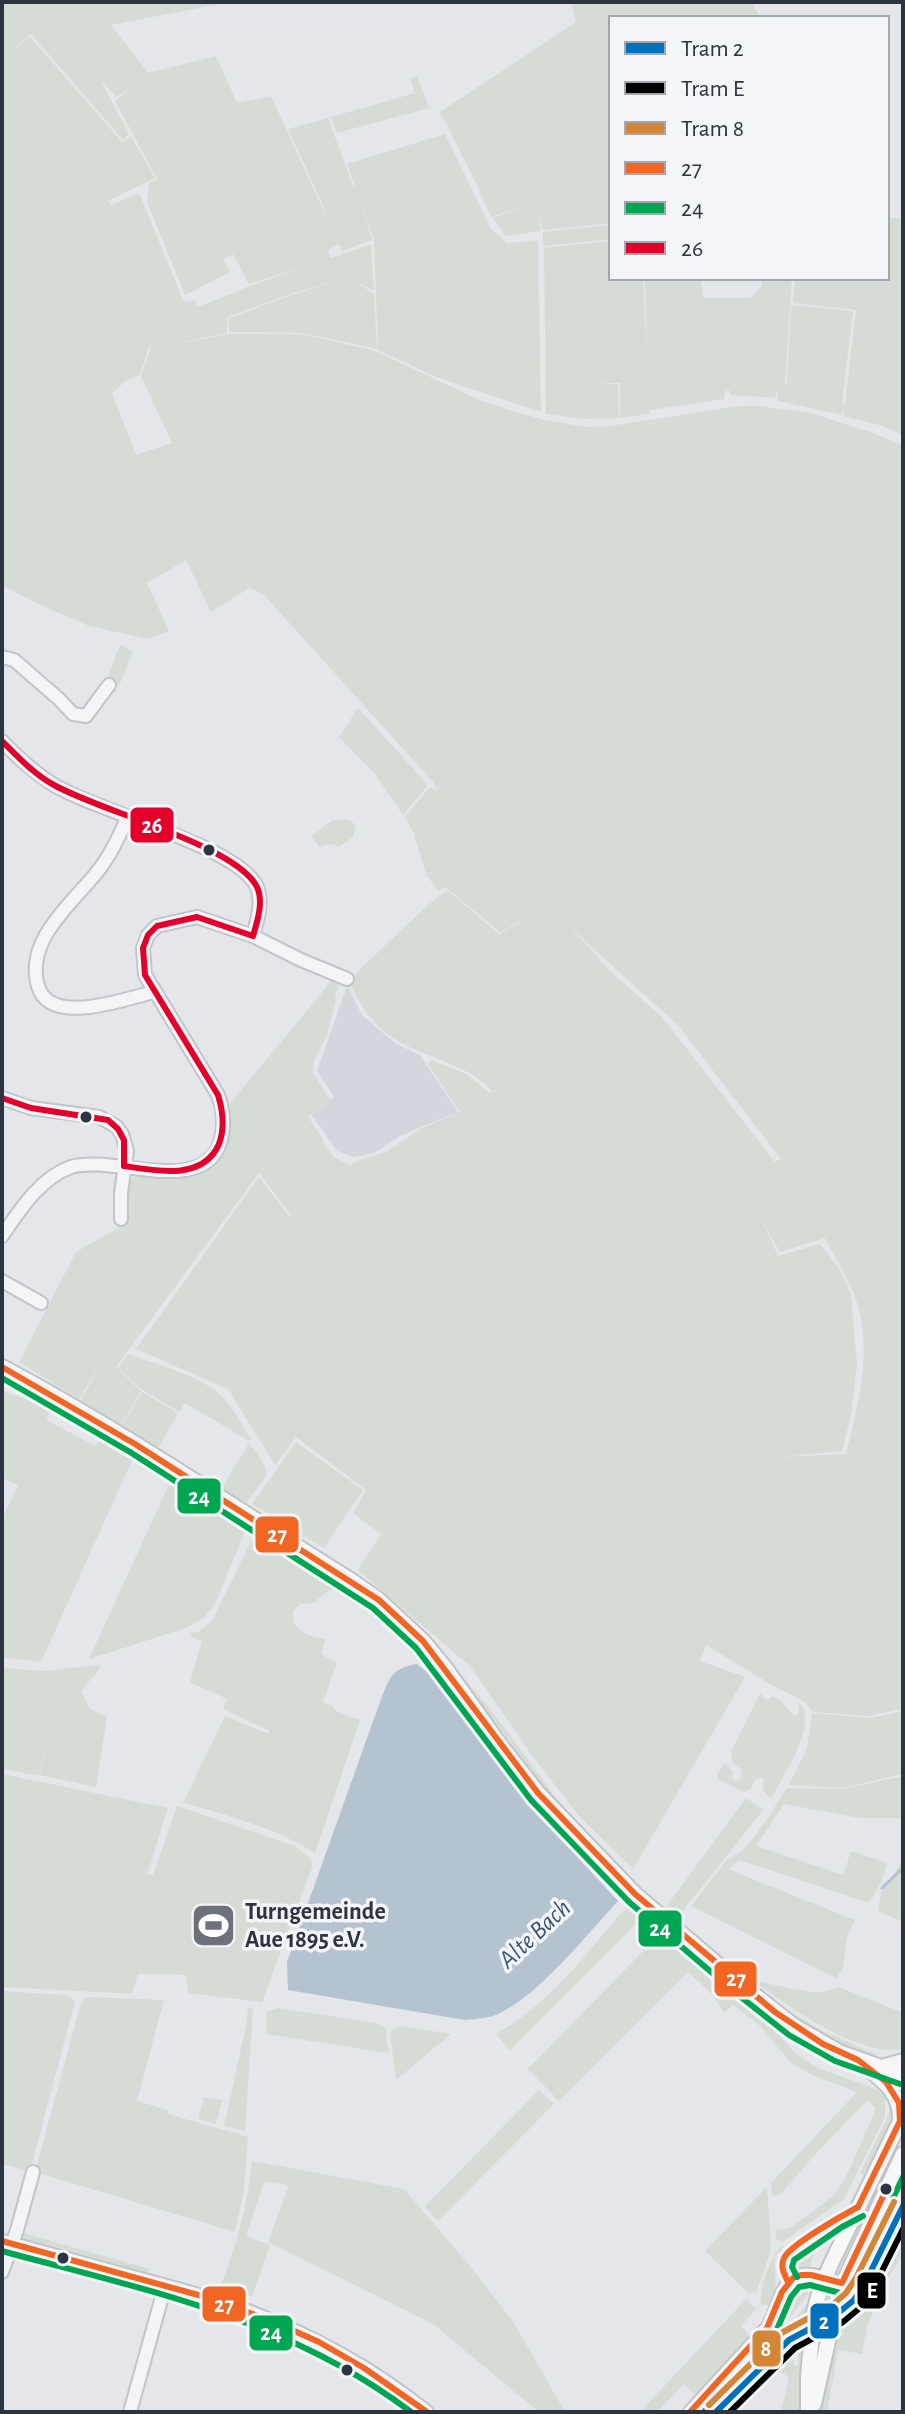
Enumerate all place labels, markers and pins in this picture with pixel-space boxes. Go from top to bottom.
unlabelled marker [201,842,217,858]
unlabelled marker [78,1109,94,1125]
place label: Turngemeinde Aue 1895 e.V. [245,1900,386,1952]
sports icon: Turngemeinde Aue 1895 e.V. [190,1901,238,1949]
unlabelled marker [878,2181,894,2197]
unlabelled marker [55,2250,71,2266]
unlabelled marker [339,2362,355,2378]

